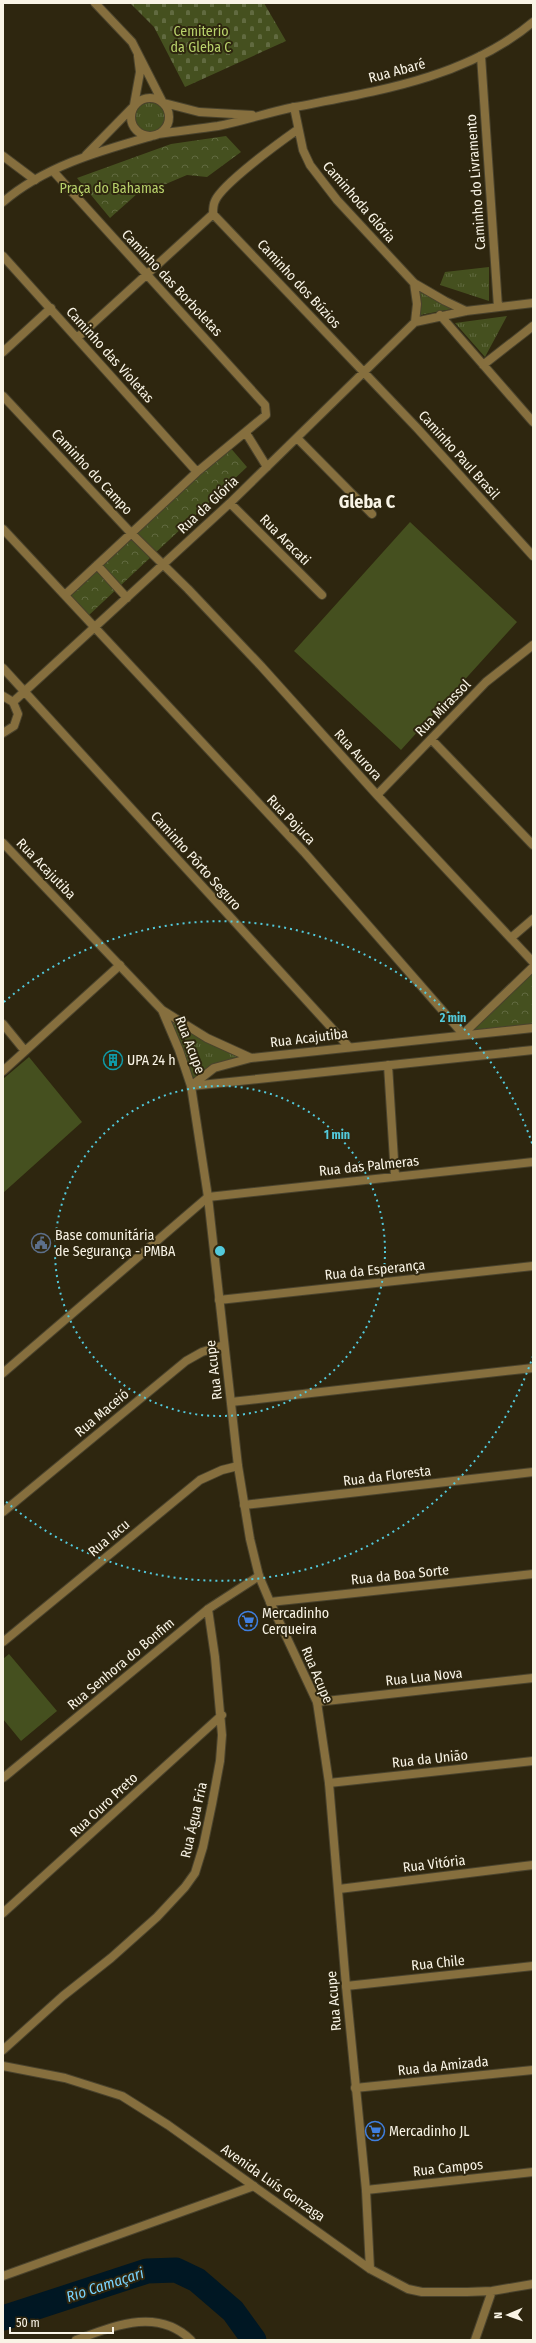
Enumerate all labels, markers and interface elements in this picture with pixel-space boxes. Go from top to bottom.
park label: Cemiterio da Gleba C [171,23,231,56]
street label: Rua Abaré [367,55,427,87]
street label: Caminho do Livramento [463,114,489,250]
street label: Caminhoda Glória [319,158,399,246]
park label: Praça do Bahamas [60,180,164,197]
street label: Caminho das Borboletas [118,226,226,340]
street label: Caminho dos Búzios [254,236,344,332]
street label: Caminho das Violetas [63,304,157,406]
street label: Caminho Paul Brasil [415,407,503,503]
street label: Caminho do Campo [48,426,136,518]
street label: Rua da Glória [174,472,242,537]
district label: Gleba C [339,491,396,513]
street label: Rua Aracati [256,511,314,569]
street label: Rua Mirassol [412,676,475,740]
street label: Rua Aurora [331,726,385,784]
street label: Rua Pojuca [263,791,319,849]
street label: Caminho Pôrto Seguro [147,808,245,914]
street label: Rua Acajutiba [13,835,79,903]
text: 2 min [439,1011,466,1025]
street label: Rua Acupe [171,1014,209,1076]
street label: Rua Acajutiba [269,1025,349,1051]
building icon: UPA 24 h [102,1049,124,1071]
place label: UPA 24 h [127,1052,176,1069]
text: 1 min [324,1128,350,1142]
street label: Rua das Palmeras [318,1152,420,1180]
place label: Base comunitária de Segurança - PMBA [55,1227,176,1260]
public building icon: Base comunitária de Segurança - PMBA [30,1232,52,1254]
centre of rings [213,1244,227,1258]
street label: Rua da Esperança [324,1256,426,1284]
street label: Rua Acupe [202,1339,226,1401]
street label: Rua Maceió [71,1385,133,1441]
street label: Rua da Floresta [342,1462,432,1490]
street label: Rua Iacu [85,1516,133,1560]
street label: Rua da Boa Sorte [350,1561,450,1589]
place label: Mercadinho Cerqueira [262,1605,329,1638]
supermarket icon: Mercadinho Cerqueira [237,1610,259,1632]
street label: Rua Senhora do Bonfim [64,1614,178,1714]
street label: Rua Acupe [297,1644,337,1706]
street label: Rua Lua Nova [385,1664,463,1689]
street label: Rua da União [391,1747,469,1771]
street label: Rua Ouro Preto [67,1769,141,1841]
street label: Rua Água Fria [176,1780,211,1860]
street label: Rua Vitória [402,1852,466,1876]
street label: Rua Chile [410,1952,466,1974]
street label: Rua Acupe [323,1970,345,2032]
street label: Rua da Amizada [397,2053,489,2079]
supermarket icon: Mercadinho JL [364,2120,386,2142]
place label: Mercadinho JL [389,2123,470,2140]
street label: Avenida Luís Gonzaga [218,2141,328,2225]
street label: Rua Campos [412,2156,484,2180]
water label: Rio Camaçari [64,2264,146,2306]
north arrow [488,2295,528,2335]
scale bar [10,2309,113,2335]
text: N [492,2312,505,2319]
text: 50 m [16,2316,40,2330]

